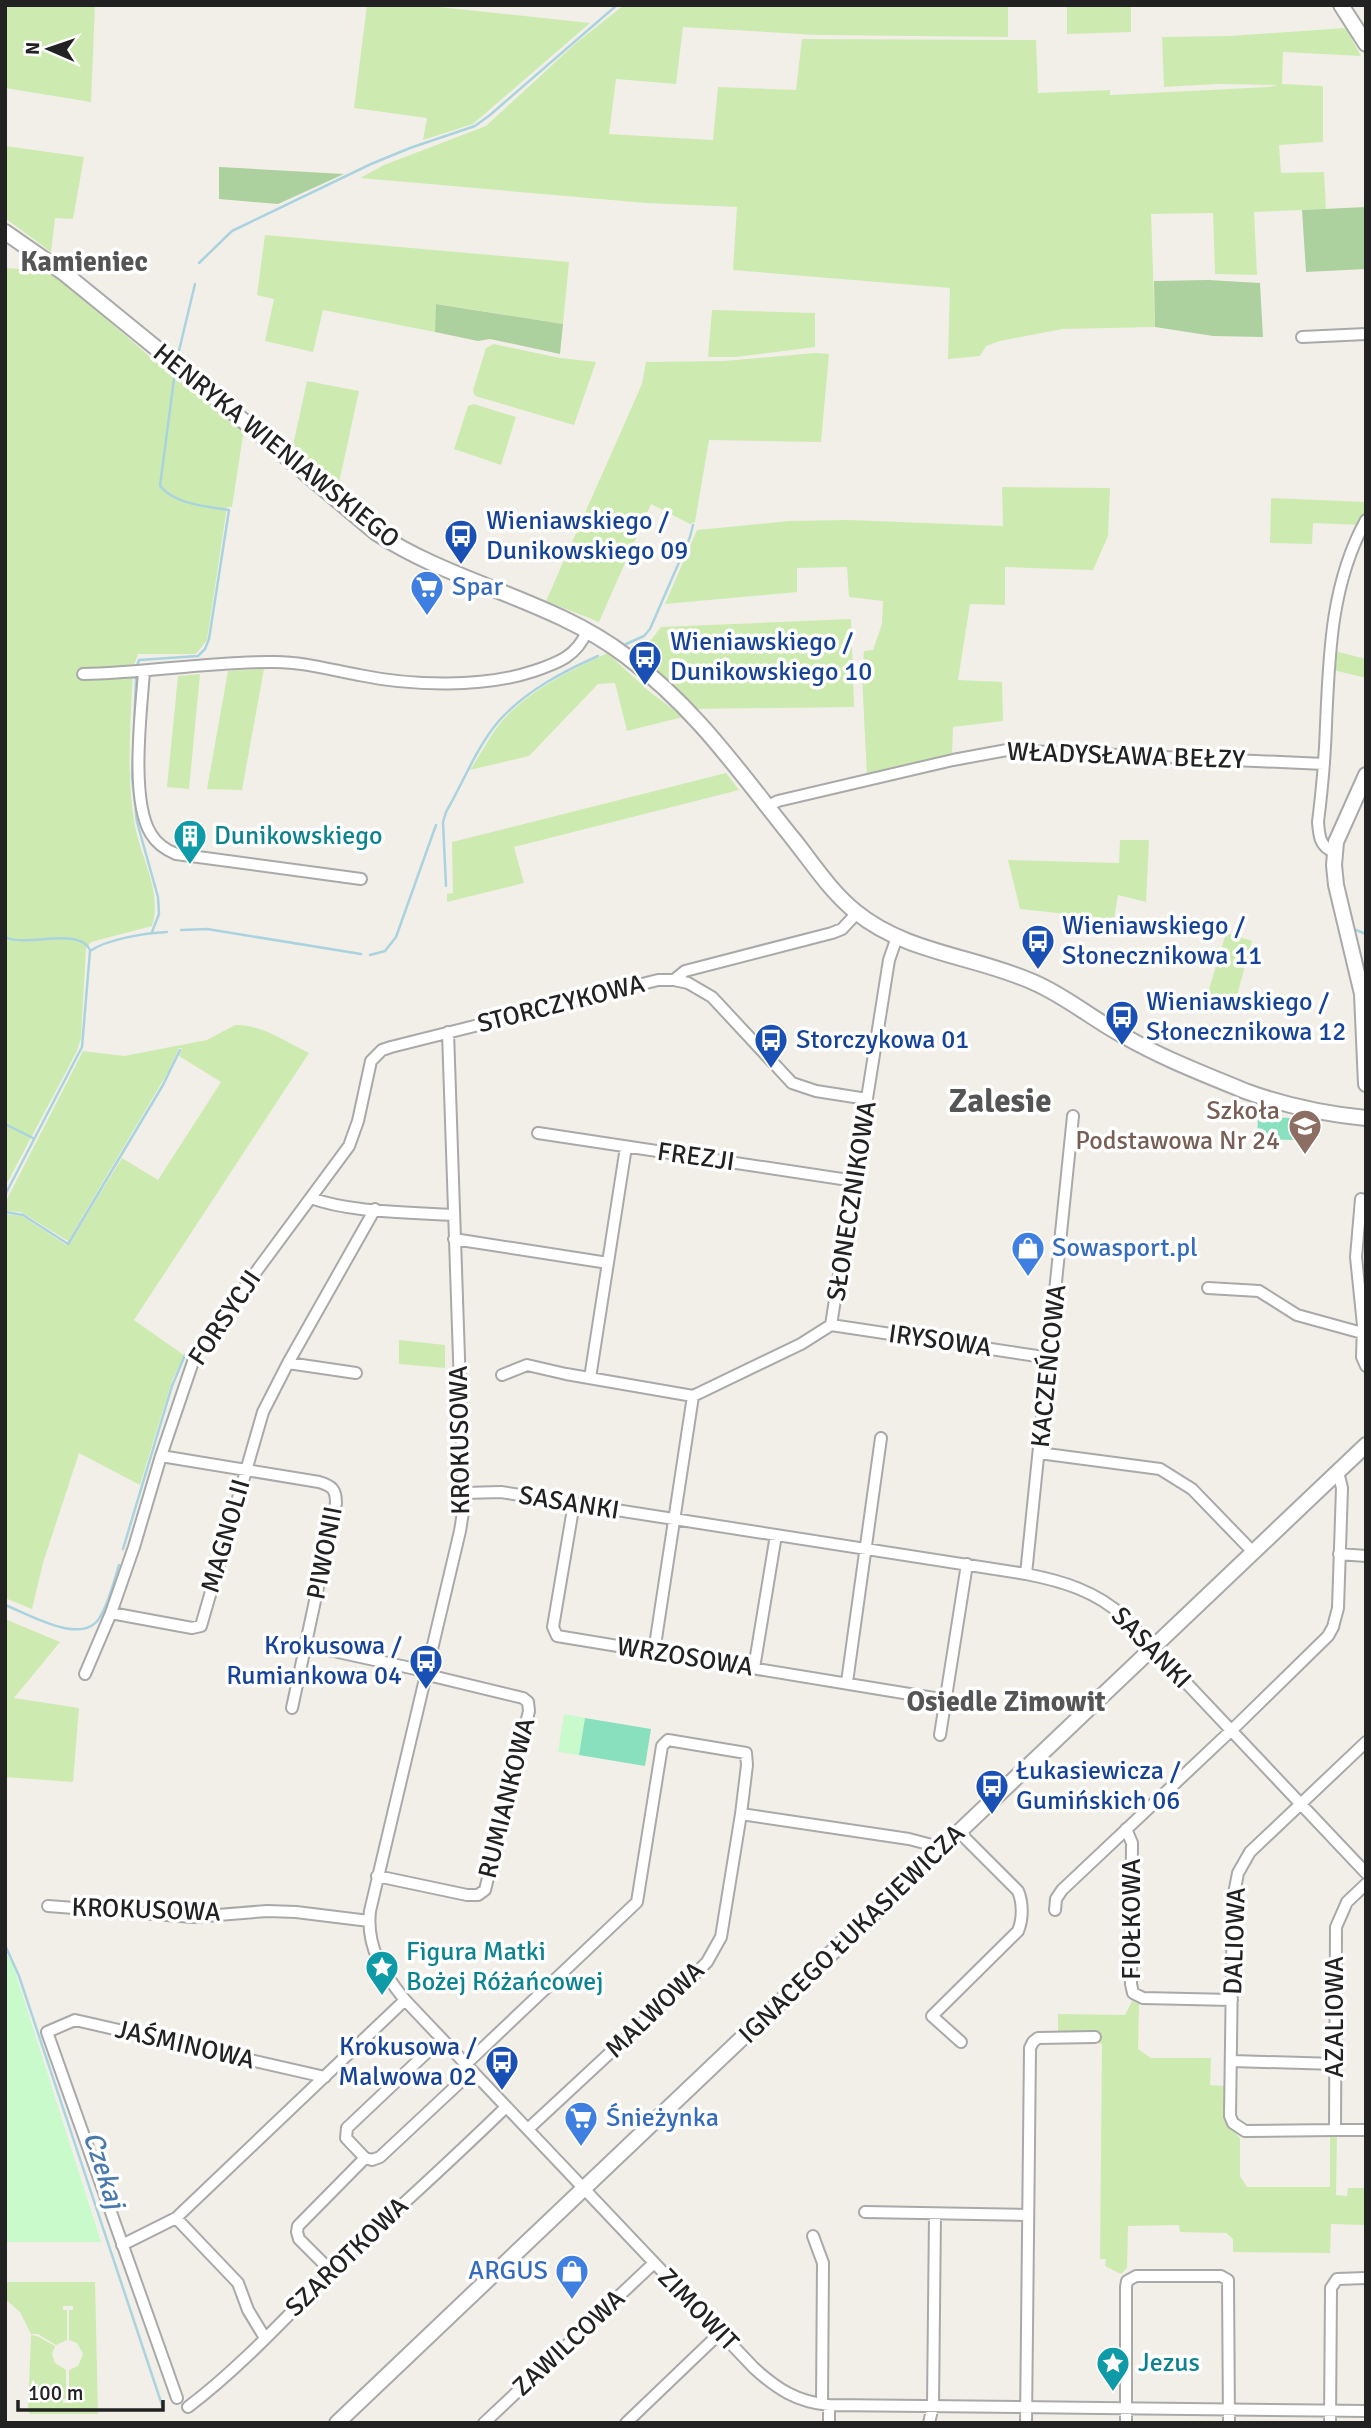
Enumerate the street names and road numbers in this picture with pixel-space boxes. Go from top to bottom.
street label: HENRYKA WIENIAWSKIEGO [146,337,406,555]
street label: WŁADYSŁAWA BEŁZY [1006,736,1246,776]
street label: STORCZYKOWA [474,968,648,1040]
street label: SŁONECZNIKOWA [820,1099,884,1303]
street label: FREZJI [655,1136,737,1178]
street label: FORSYCJI [182,1264,268,1372]
street label: KACZEŃCOWA [1025,1283,1073,1449]
street label: IRYSOWA [886,1318,994,1364]
street label: KROKUSOWA [443,1365,477,1515]
street label: MAGNOLII [195,1476,257,1596]
street label: SASANKI [516,1479,622,1527]
street label: PIWONII [300,1504,350,1602]
street label: SASANKI [1104,1600,1198,1696]
street label: WRZOSOWA [615,1630,756,1684]
street label: RUMIANKOWA [472,1714,542,1882]
street label: IGNACEGO ŁUKASIEWICZA [732,1818,972,2050]
street label: FIOŁKOWA [1116,1858,1148,1980]
street label: DALIOWA [1217,1887,1253,1995]
street label: KROKUSOWA [71,1891,221,1929]
street label: MALWOWA [599,1955,711,2065]
street label: AZALIOWA [1319,1956,1351,2078]
street label: JAŚMINOWA [112,2013,258,2077]
street label: SZAROTKOWA [279,2190,415,2324]
street label: ZIMOWIT [651,2262,745,2358]
street label: ZAWILCOWA [506,2283,632,2403]

